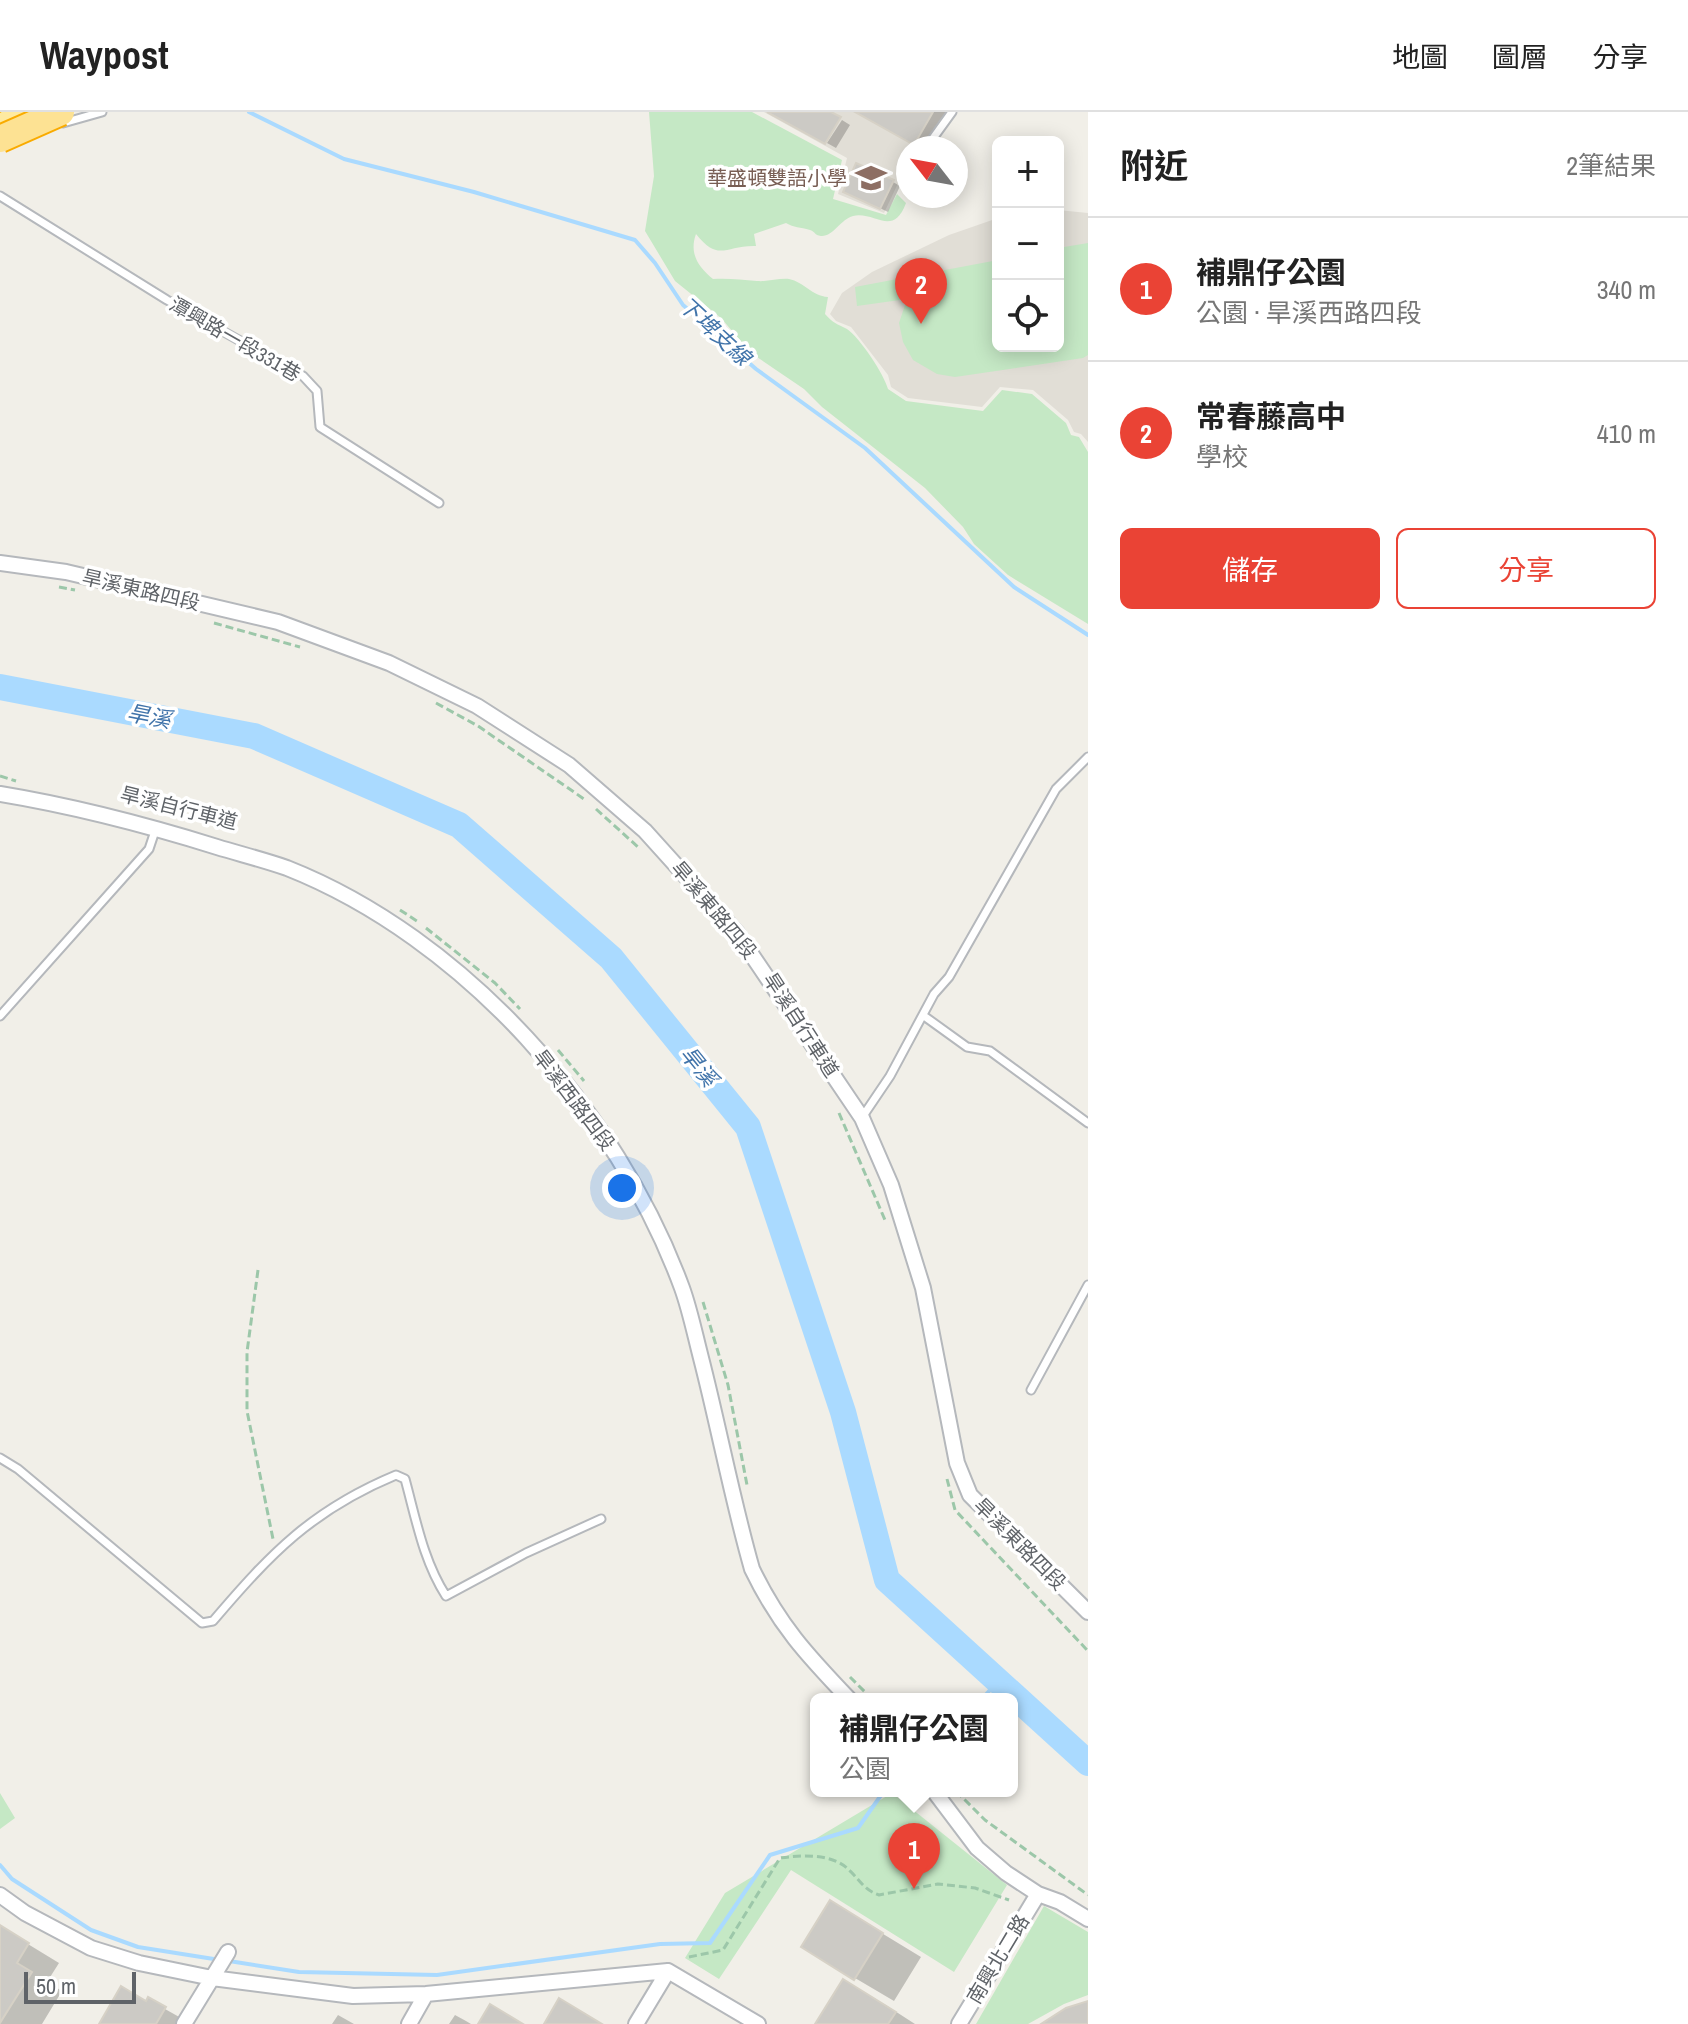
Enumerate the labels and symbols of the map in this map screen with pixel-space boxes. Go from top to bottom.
north arrow [896,136,968,208]
school or university icon: 華盛頓雙語小學 [854,161,888,195]
place label: 華盛頓雙語小學 [707,164,847,191]
pin: 2 [895,258,947,324]
street label: 潭興路一段331巷 [165,290,306,387]
water label: 下埤支線 [673,290,760,374]
street label: 旱溪東路四段 [80,563,203,616]
water label: 旱溪 [125,697,176,735]
street label: 旱溪自行車道 [118,780,241,835]
street label: 旱溪東路四段 [665,855,763,964]
street label: 旱溪自行車道 [757,967,845,1082]
water label: 旱溪 [673,1039,726,1095]
street label: 旱溪西路四段 [528,1044,621,1156]
your location [602,1168,642,1208]
street label: 旱溪東路四段 [968,1492,1072,1596]
pin: 1 [888,1823,940,1889]
street label: 南興北二路 [960,1909,1035,2009]
scale bar [24,1968,136,2004]

